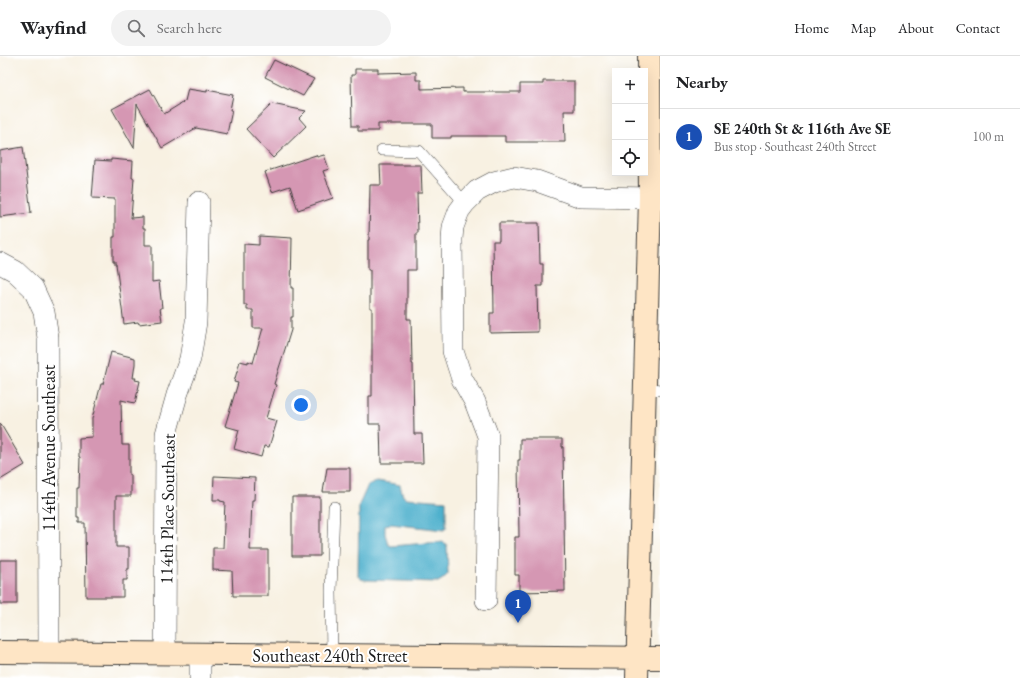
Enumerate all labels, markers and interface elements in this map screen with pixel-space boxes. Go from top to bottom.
search box [111,10,391,46]
text: Wayfind [20,15,87,40]
icon: search [125,17,147,39]
text: Search here [157,18,222,37]
text: Home [794,19,829,37]
text: Map [851,19,876,37]
text: About [898,19,934,37]
text: Contact [956,19,1000,37]
map controls [612,68,648,176]
button: + [612,68,648,104]
text: Nearby [676,71,728,93]
button: − [612,104,648,140]
text: SE 240th St & 116th Ave SE [714,119,891,138]
text: 1 [686,128,692,145]
text: 100 m [973,128,1004,145]
text: Bus stop · Southeast 240th Street [714,138,876,155]
button: locate [612,140,648,176]
street label: 114th Avenue Southeast [37,364,60,532]
your location [291,395,311,415]
street label: 114th Place Southeast [154,433,180,585]
pin: 1 [505,590,531,623]
street label: Southeast 240th Street [253,644,408,667]

